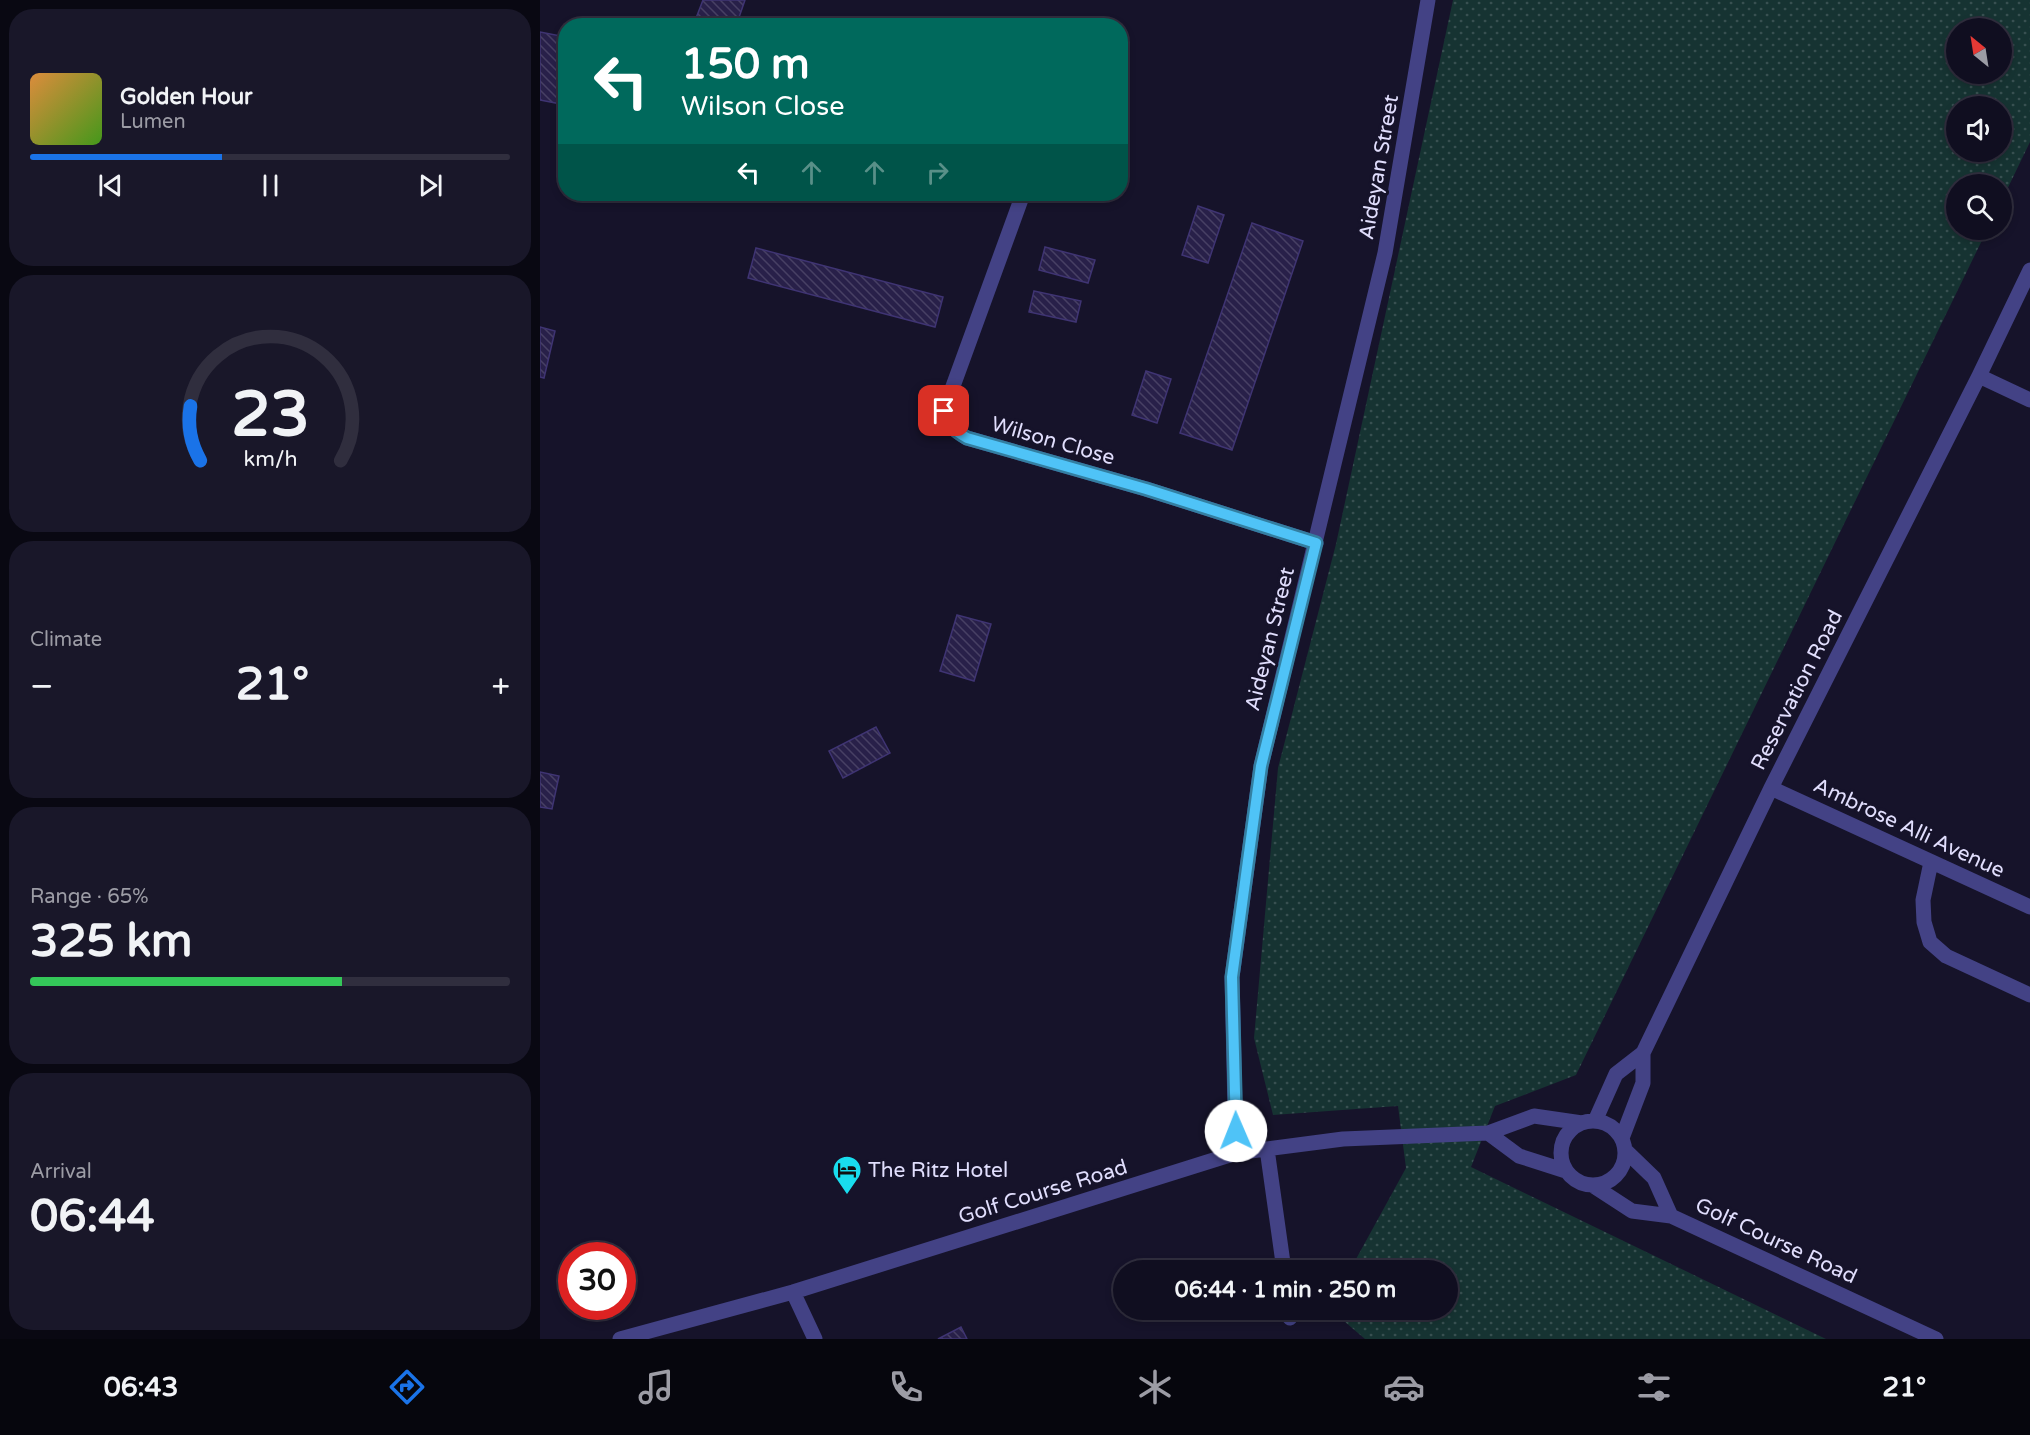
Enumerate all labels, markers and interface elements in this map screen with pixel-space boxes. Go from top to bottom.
north arrow [1946,18,2012,84]
map controls [1946,18,2012,240]
text: 150 m [681,39,810,90]
icon: left [582,42,660,120]
text: Golden Hour [120,84,252,110]
text: Wilson Close [681,90,844,123]
street label: Aideyan Street [1354,92,1404,242]
button: sound [1946,96,2012,162]
text: Lumen [120,110,186,134]
icon: left [732,156,765,189]
icon: ahead [795,156,828,189]
icon: ahead [858,156,891,189]
icon: right [921,156,954,189]
icon: previous [94,169,127,202]
icon: pause [254,169,287,202]
icon: next [414,169,447,202]
button: search [1946,174,2012,240]
text: 23 [231,378,309,453]
pin [918,385,969,436]
icon: arrive [927,394,960,427]
street label: Wilson Close [988,411,1118,471]
text: km/h [243,446,297,472]
street label: Aideyan Street [1240,565,1300,713]
street label: Reservation Road [1746,606,1848,774]
text: Climate [30,628,102,652]
text: 21° [236,658,309,712]
text: − [30,667,54,706]
text: + [491,667,510,706]
street label: Ambrose Alli Avenue [1810,773,2009,883]
text: Range · 65% [30,885,149,909]
text: 325 km [30,915,192,969]
position arrow [1204,1099,1268,1163]
hotel icon: The Ritz Hotel [831,1154,863,1196]
street label: Golf Course Road [955,1154,1131,1230]
place label: The Ritz Hotel [868,1158,1008,1183]
text: Arrival [30,1160,92,1184]
text: 06:44 [30,1190,155,1244]
street label: Golf Course Road [1691,1193,1861,1289]
speed limit sign: 30 [558,1242,636,1320]
text: 06:44 · 1 min · 250 m [1175,1277,1396,1303]
icon: directions [386,1366,428,1408]
icon: music [635,1366,677,1408]
icon: phone [885,1366,927,1408]
icon: climate [1134,1366,1176,1408]
icon: car [1383,1366,1425,1408]
icon: filters [1633,1366,1675,1408]
text: 06:43 [104,1371,179,1404]
text: 21° [1882,1371,1926,1404]

